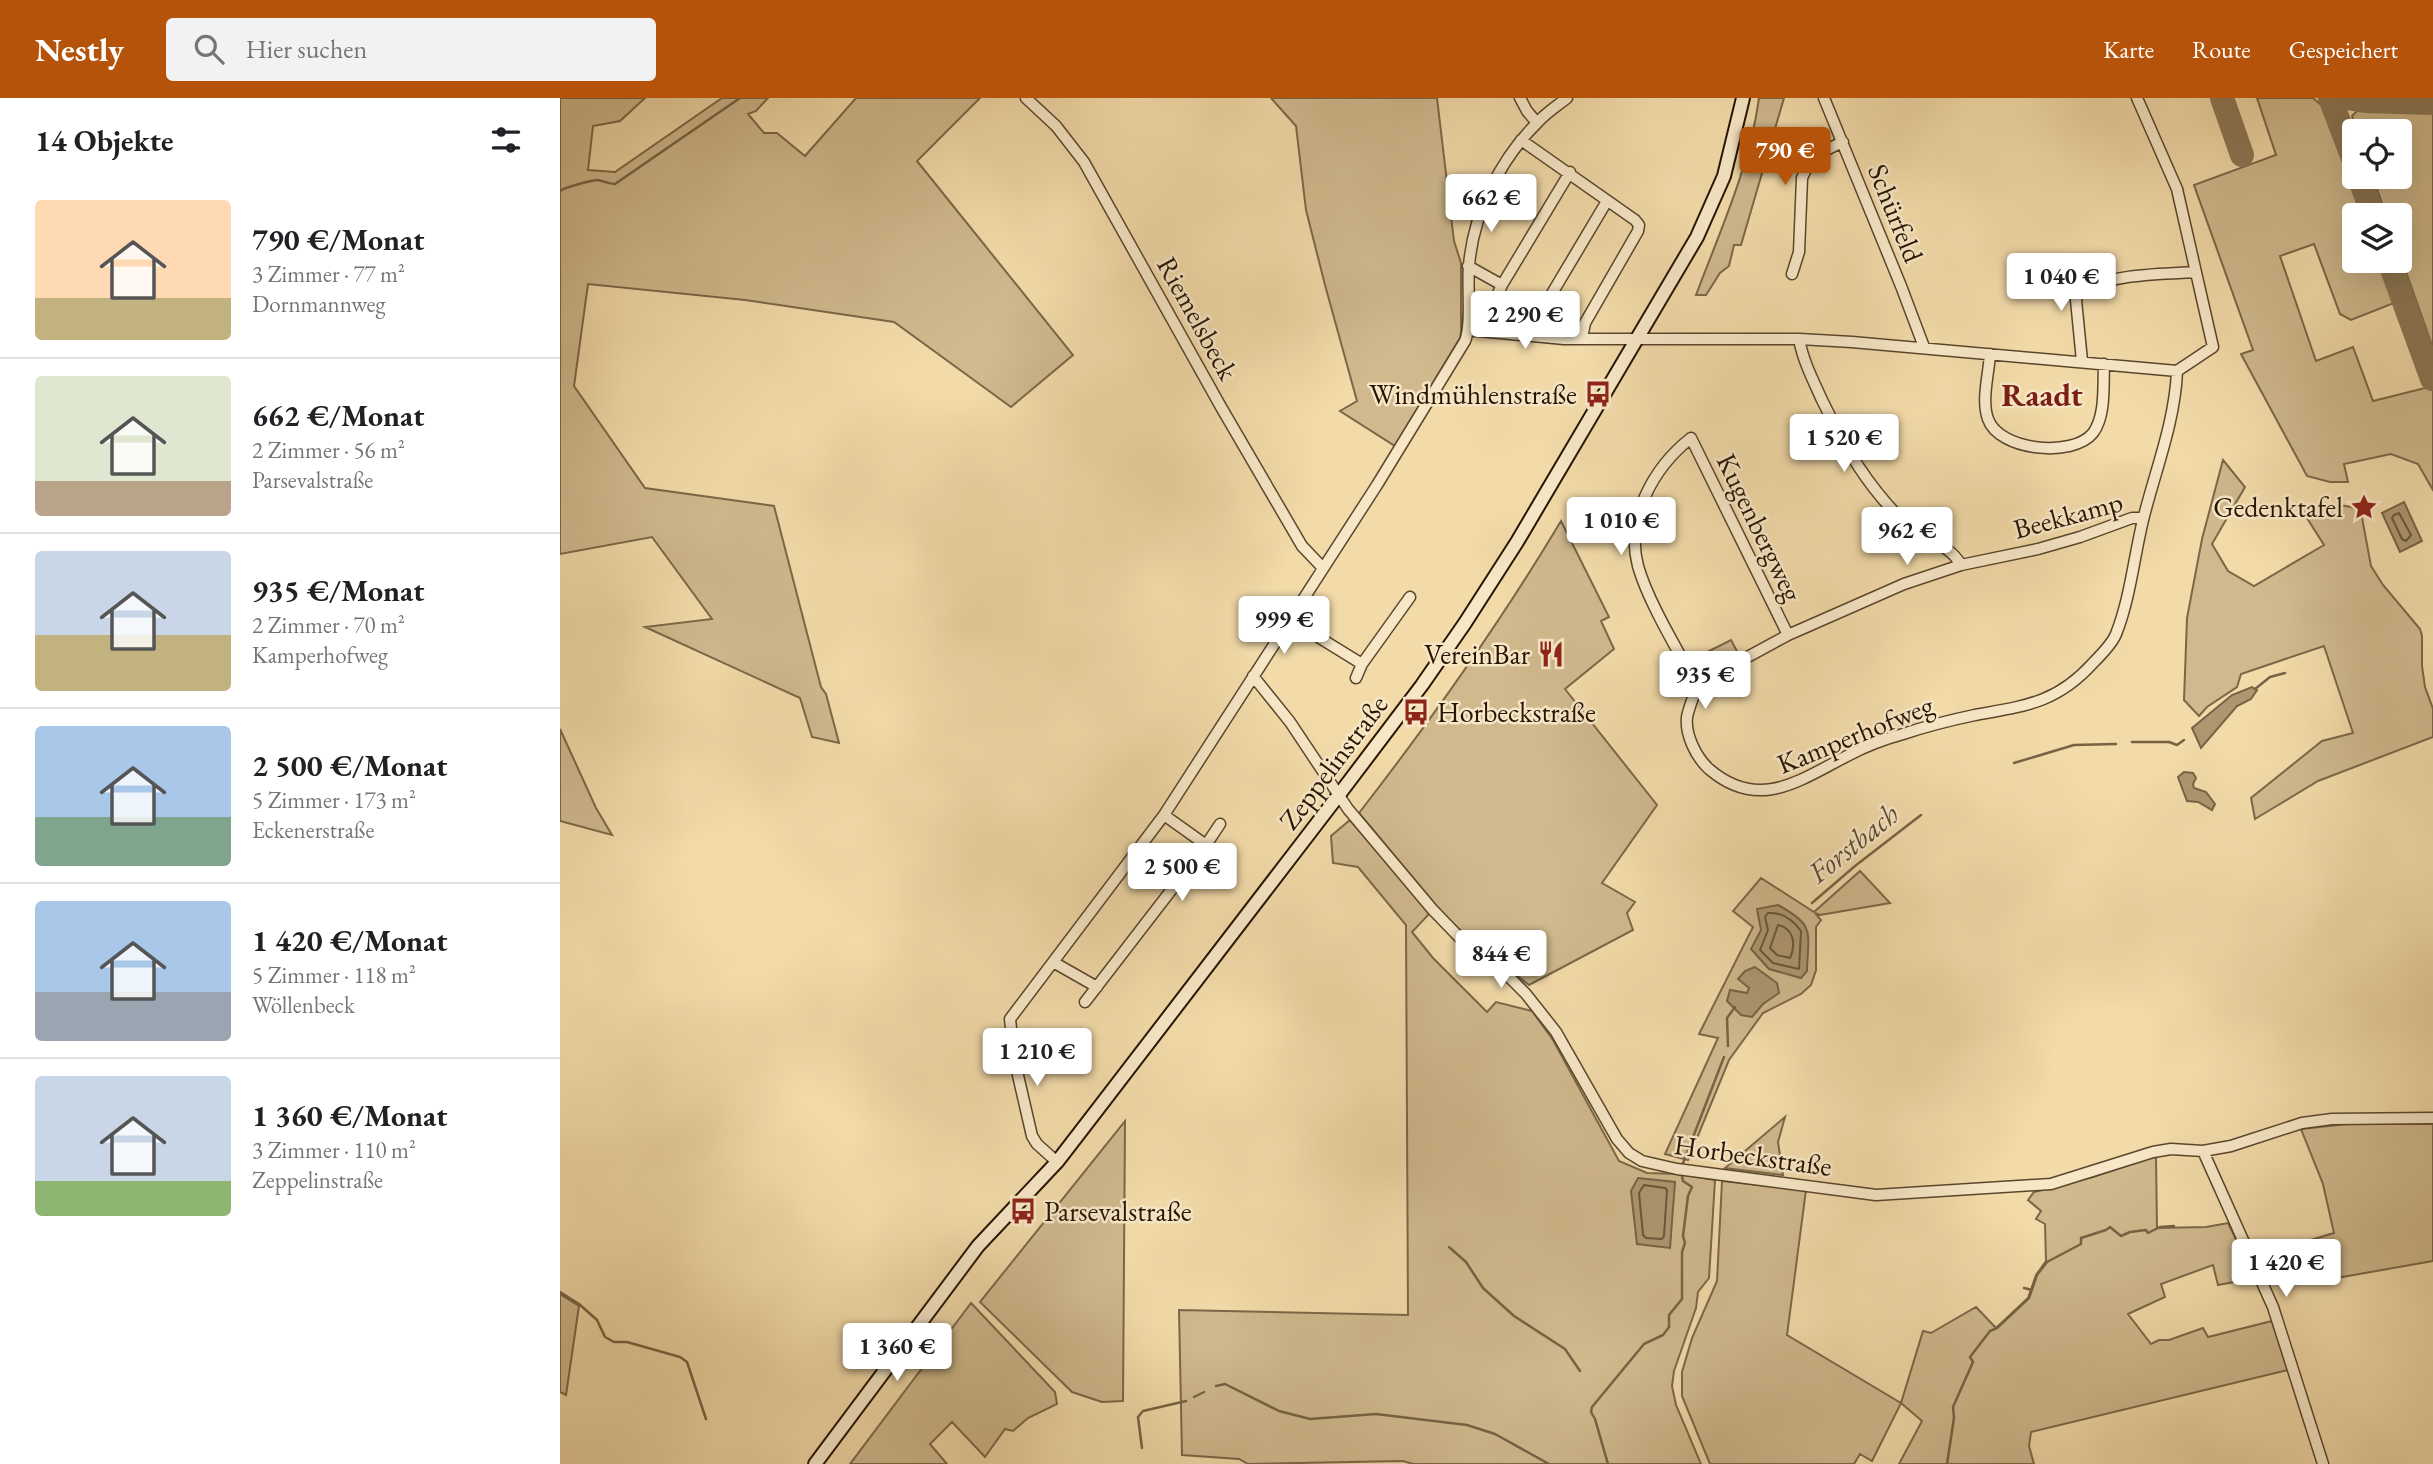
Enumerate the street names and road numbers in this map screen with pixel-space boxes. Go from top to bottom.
street label: Schürfeld [1860,159,1932,268]
street label: Riemelsbeck [1149,250,1247,387]
street label: Kugenbergweg [1709,447,1812,608]
street label: Beekkamp [2009,483,2127,547]
street label: Kamperhofweg [1771,686,1939,782]
street label: Zeppelinstraße [1271,687,1395,837]
street label: Horbeckstraße [1672,1126,1834,1184]

